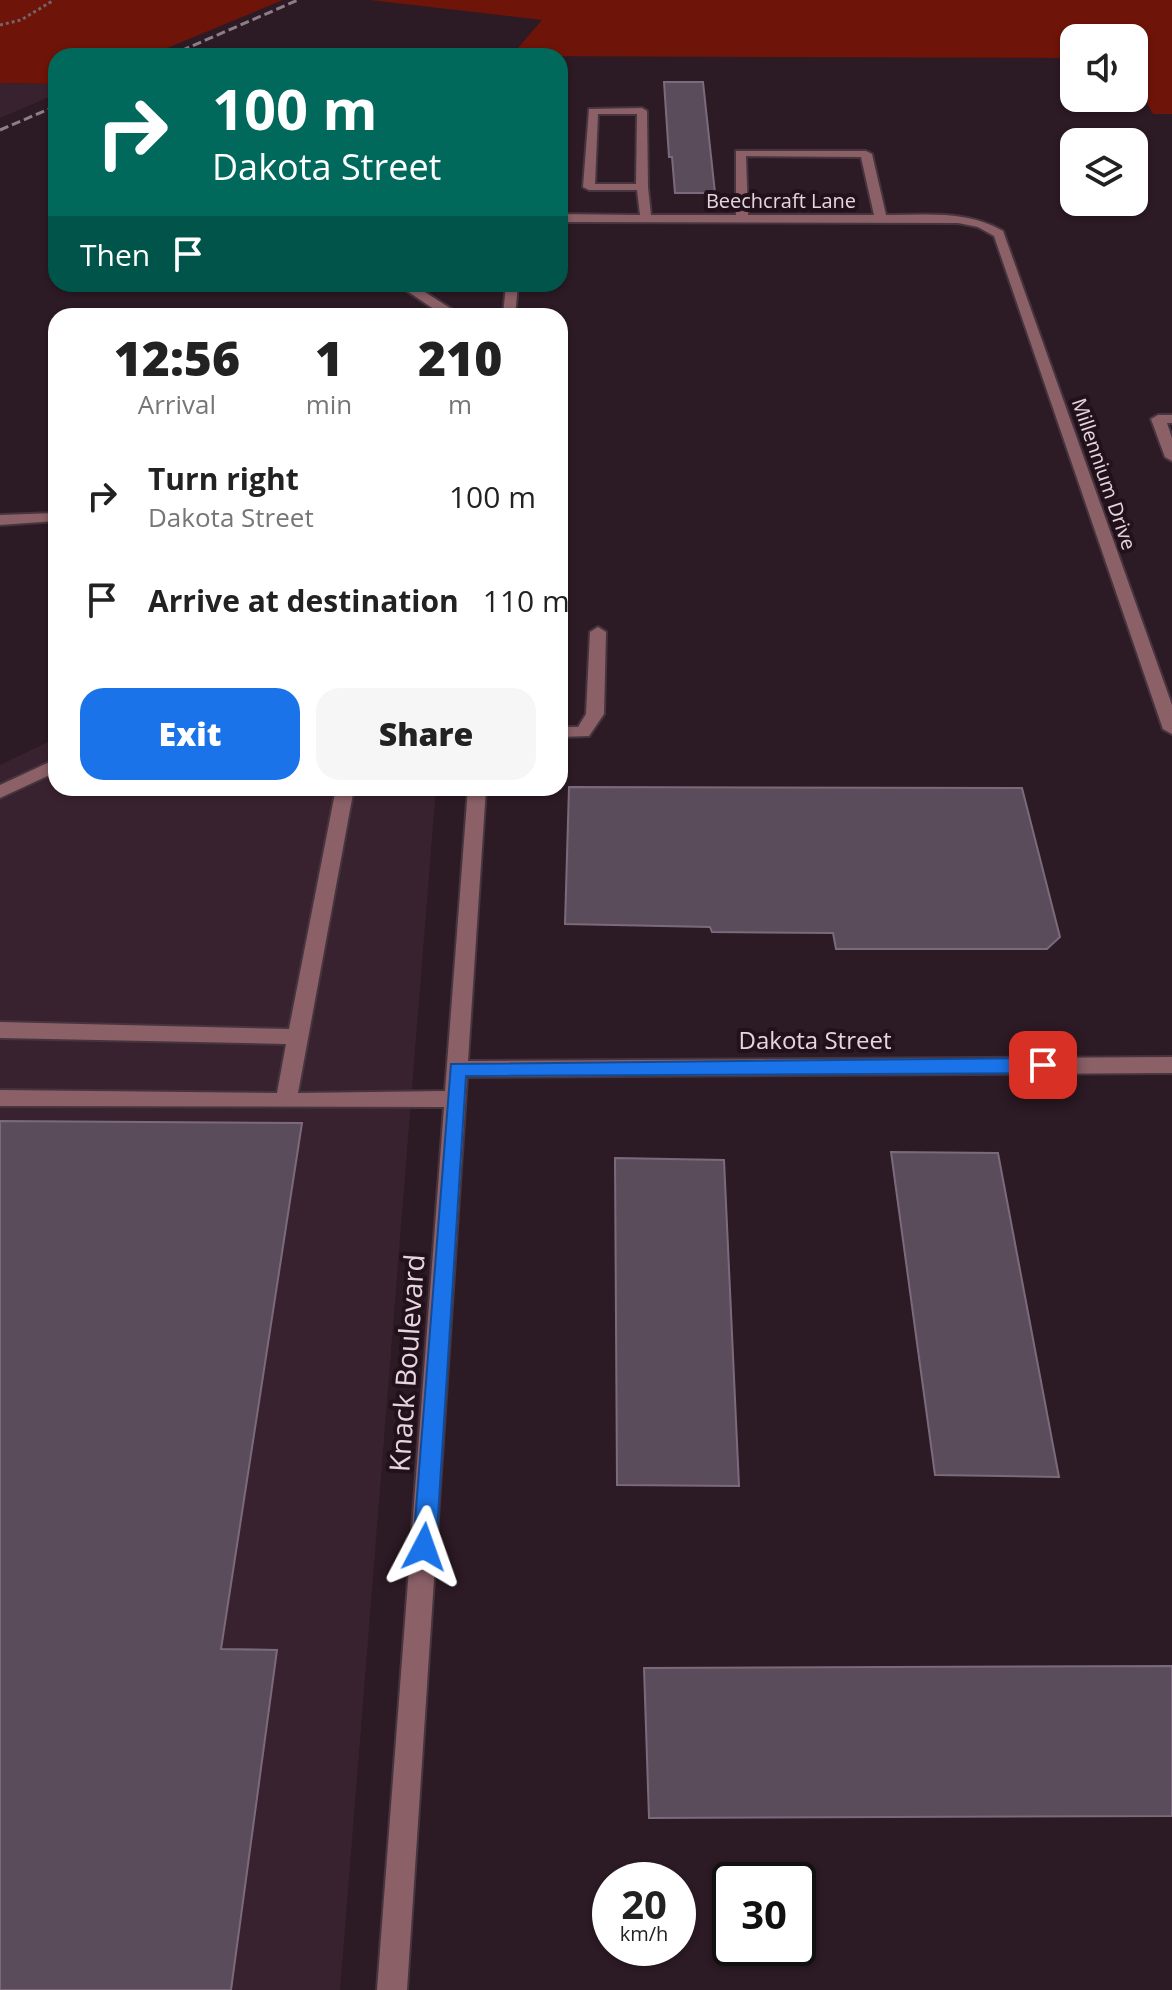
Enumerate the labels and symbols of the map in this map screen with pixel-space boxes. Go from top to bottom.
street label: Beechcraft Lane [706,187,856,214]
street label: Millennium Drive [1066,394,1143,553]
street label: Dakota Street [739,1023,891,1056]
pin [1009,1031,1077,1099]
street label: Knack Boulevard [379,1253,433,1473]
position arrow [382,1505,466,1589]
speed limit sign: 30 [712,1862,816,1966]

